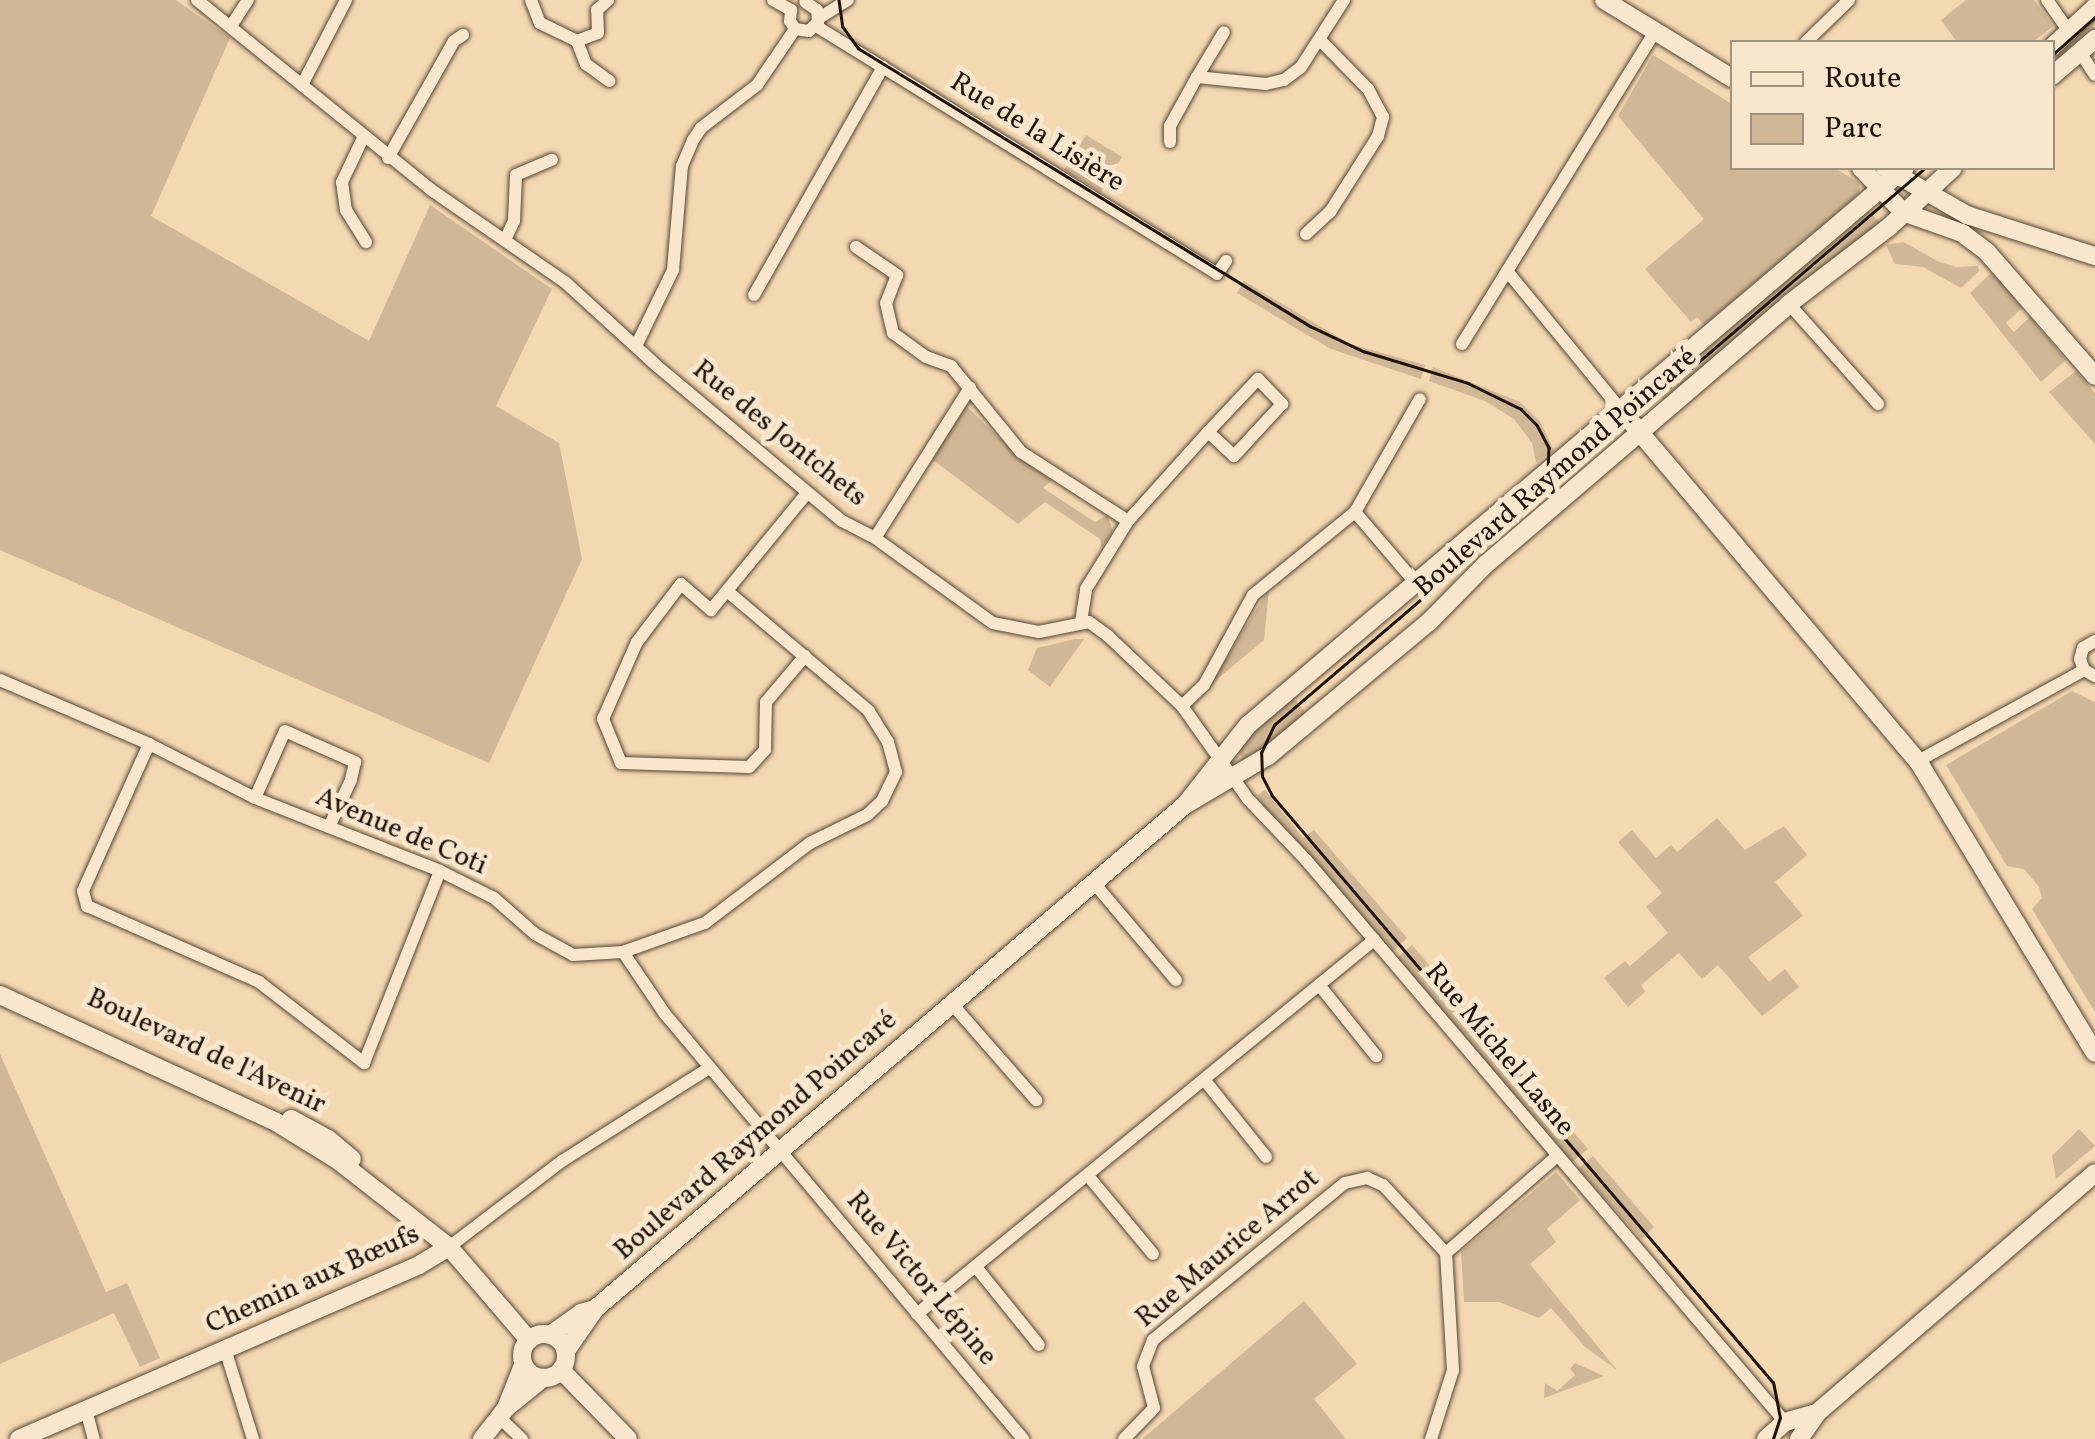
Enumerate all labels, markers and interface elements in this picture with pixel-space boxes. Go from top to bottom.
legend [1730,40,2055,170]
text: Route [1824,58,1901,100]
street label: Rue de la Lisière [944,66,1130,200]
text: Parc [1824,108,1882,150]
street label: Boulevard Raymond Poincaré [1408,341,1704,605]
street label: Rue des Jontchets [685,353,873,515]
street label: Avenue de Coti [310,781,492,883]
street label: Rue Michel Lasne [1417,957,1581,1143]
street label: Boulevard de l'Avenir [81,982,331,1122]
street label: Boulevard Raymond Poincaré [608,1004,904,1268]
street label: Rue Maurice Arrot [1129,1163,1327,1335]
street label: Rue Victor Lépine [838,1185,1004,1373]
street label: Chemin aux Bœufs [201,1218,425,1342]

